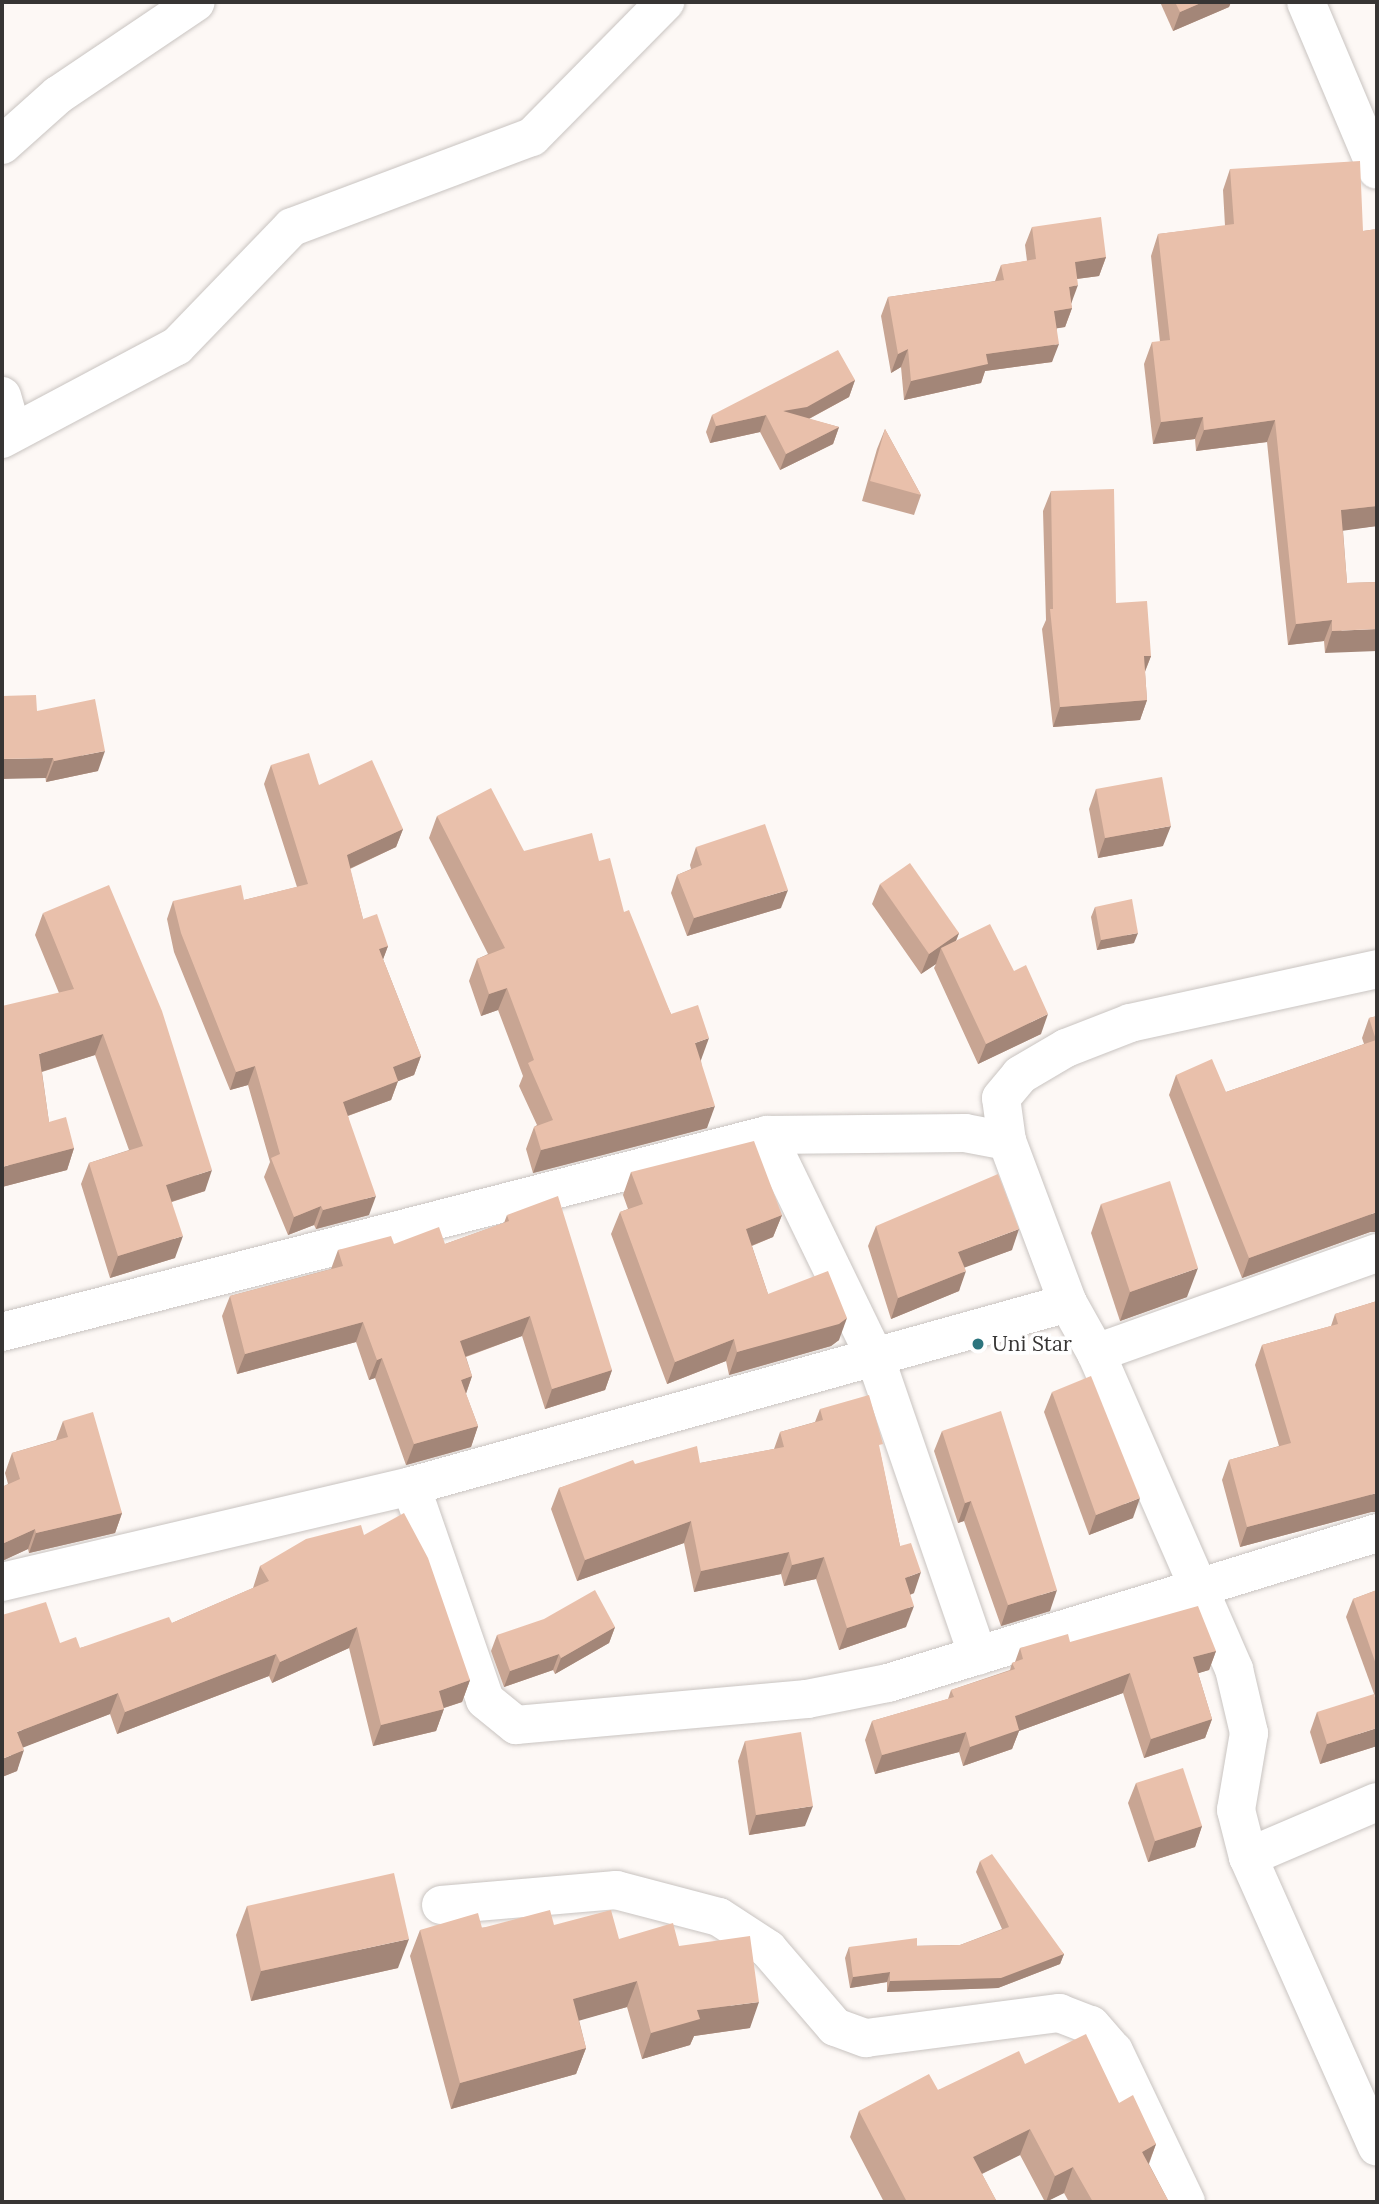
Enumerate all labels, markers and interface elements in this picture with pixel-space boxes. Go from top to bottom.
place label: Uni Star [992,1331,1072,1357]
marker: Uni Star [970,1336,986,1352]

